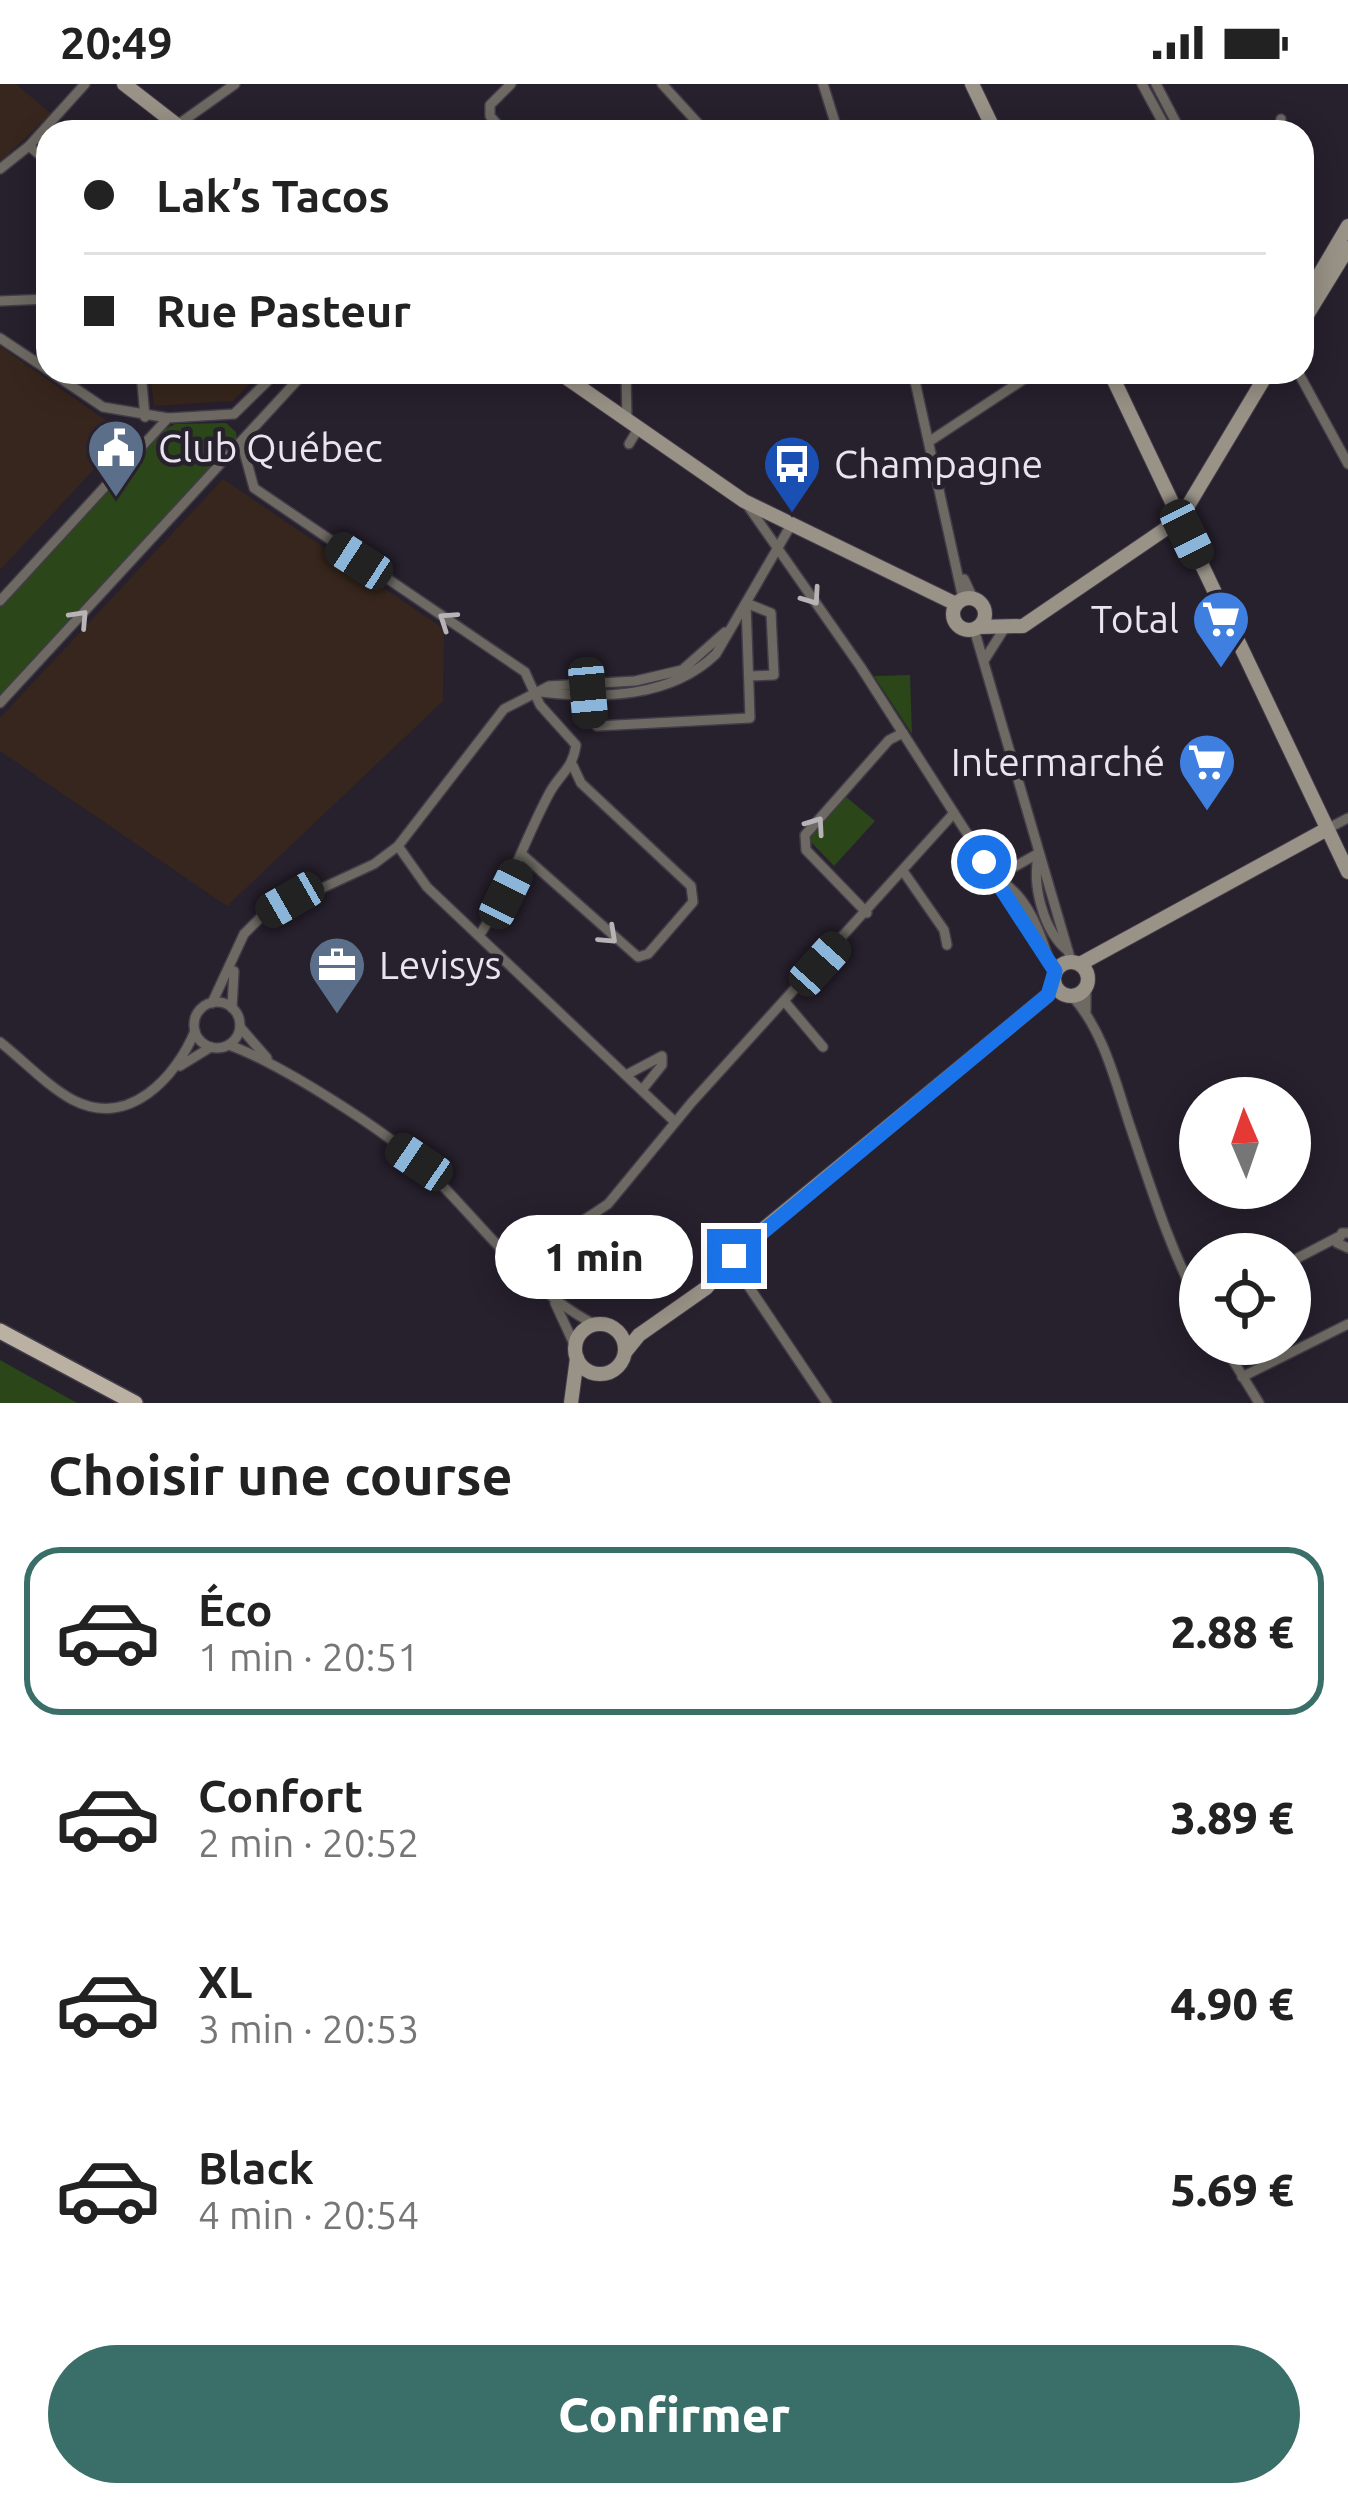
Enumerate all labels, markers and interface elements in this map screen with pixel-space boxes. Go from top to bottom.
text: 20:49 [60,17,173,68]
text: Lak’s Tacos [156,170,390,221]
text: Rue Pasteur [156,285,411,336]
public building icon: Club Québec [85,417,147,499]
place label: Club Québec [158,426,383,469]
bus stop icon: Champagne [761,433,823,515]
place label: Champagne [834,442,1043,485]
car [1155,494,1219,574]
car [319,526,399,596]
one-way arrow [798,584,820,606]
supermarket icon: Total [1190,588,1252,670]
place label: Total [1091,597,1179,640]
one-way arrow [65,610,87,631]
one-way arrow [439,613,461,635]
car [567,656,609,730]
supermarket icon: Intermarché [1176,731,1238,813]
place label: Intermarché [951,740,1165,783]
one-way arrow [802,816,823,838]
route start [957,835,1011,889]
car [474,854,538,934]
car [250,866,330,934]
one-way arrow [596,921,617,943]
car [783,925,857,1003]
office icon: Levisys [306,934,368,1016]
place label: Levisys [379,943,502,986]
north arrow [1179,1077,1311,1209]
map controls [1179,1077,1311,1365]
car [379,1127,459,1197]
callout: 1 min [494,1214,692,1298]
route end [707,1229,761,1283]
button: locate [1179,1233,1311,1365]
text: 1 min [544,1235,644,1278]
text: Choisir une course [48,1445,513,1505]
icon: car [54,1577,162,1685]
text: Éco [198,1584,273,1635]
text: 2.88 € [1171,1606,1294,1657]
text: 1 min · 20:51 [198,1635,419,1678]
icon: car [54,1763,162,1871]
text: Confort [198,1770,363,1821]
text: 3.89 € [1171,1792,1294,1843]
text: 2 min · 20:52 [198,1821,419,1864]
icon: car [54,1949,162,2057]
text: XL [198,1956,252,2007]
text: 4.90 € [1171,1978,1294,2029]
text: 3 min · 20:53 [198,2007,419,2050]
icon: car [54,2135,162,2243]
text: Black [198,2142,314,2193]
text: 5.69 € [1171,2164,1294,2215]
text: 4 min · 20:54 [198,2193,419,2236]
button: Confirmer [48,2345,1300,2483]

